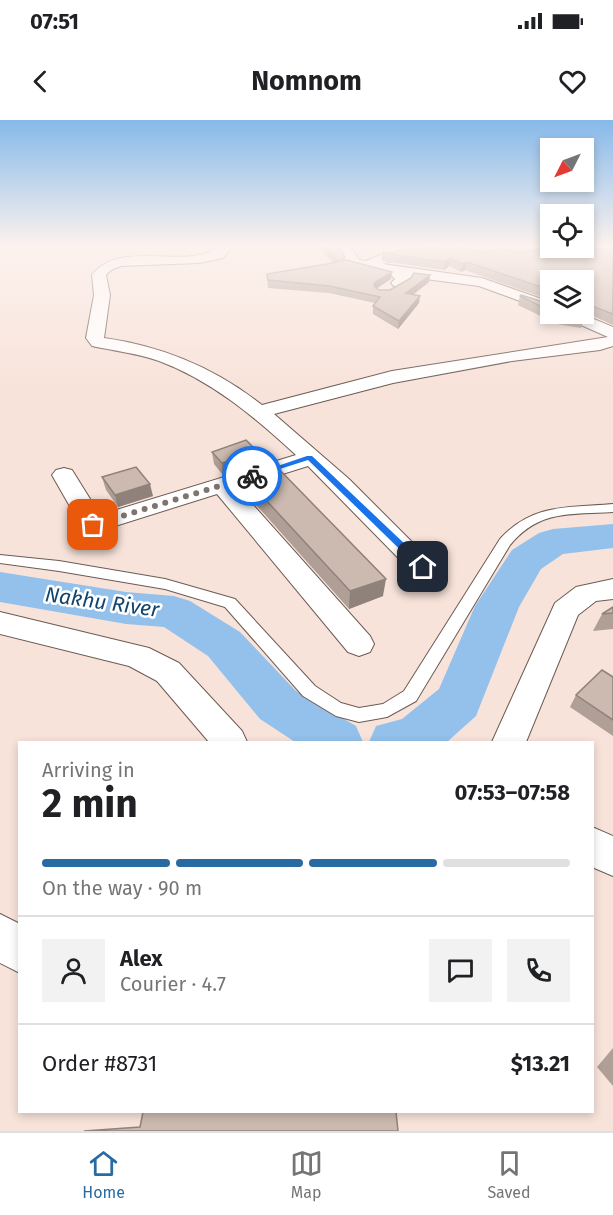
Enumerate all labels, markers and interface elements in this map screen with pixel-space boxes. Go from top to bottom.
text: 07:51 [30,8,79,35]
icon: back [24,65,57,98]
text: Nomnom [251,65,362,97]
icon: heart [556,65,589,98]
north arrow [540,138,594,192]
map controls [540,138,594,324]
button: locate [540,204,594,258]
button: layers [540,270,594,324]
courier [222,446,282,506]
icon: bike [236,460,269,493]
pin [67,499,118,550]
icon: bag [76,508,109,541]
pin [397,541,448,592]
icon: home [406,550,439,583]
water label: Nakhu River [43,581,162,623]
text: Arriving in [42,758,135,782]
text: 07:53–07:58 [455,779,570,806]
text: 2 min [42,781,138,827]
text: On the way · 90 m [42,876,202,900]
button: person [42,939,105,1002]
button: chat [429,939,492,1002]
button: phone [507,939,570,1002]
text: Alex [120,945,163,972]
text: Courier · 4.7 [120,972,226,996]
text: Order #8731 [42,1050,157,1077]
text: $13.21 [511,1050,570,1077]
tab: Home [82,1147,125,1202]
tab: Map [290,1147,323,1202]
tab: Saved [487,1147,531,1202]

